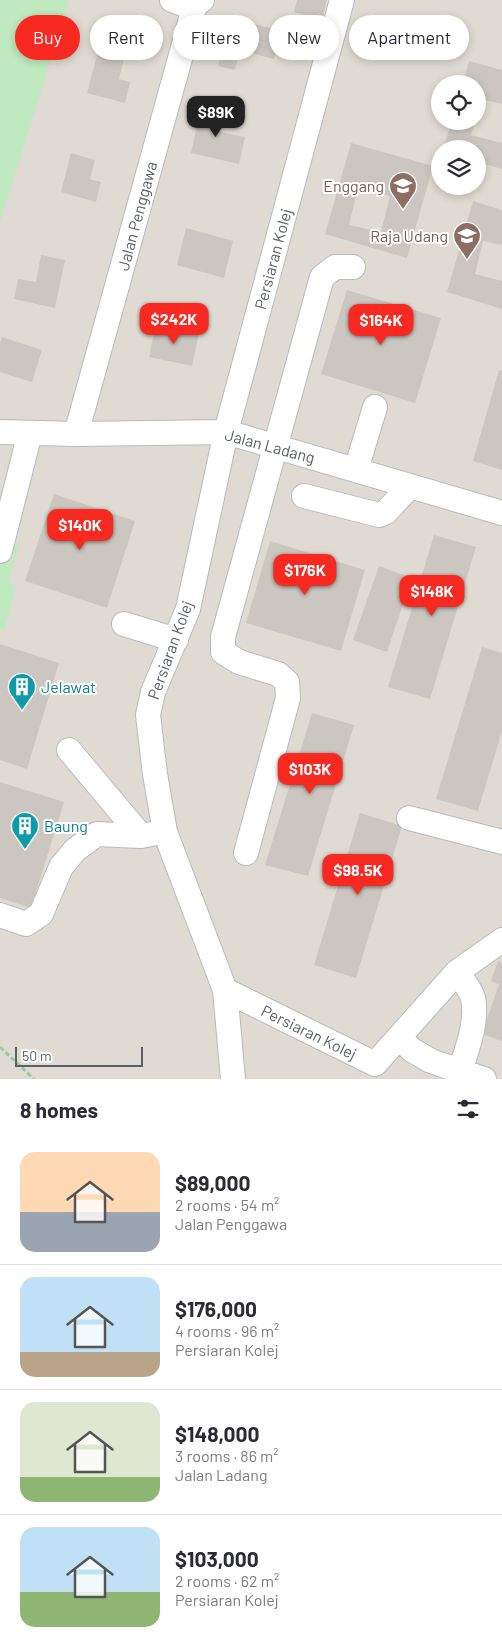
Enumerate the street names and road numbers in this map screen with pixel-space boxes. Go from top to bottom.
street label: Jalan Penggawa [113,159,160,273]
street label: Persiaran Kolej [250,206,295,311]
street label: Jalan Ladang [223,424,317,467]
street label: Persiaran Kolej [143,598,196,702]
street label: Persiaran Kolej [258,1000,360,1063]

